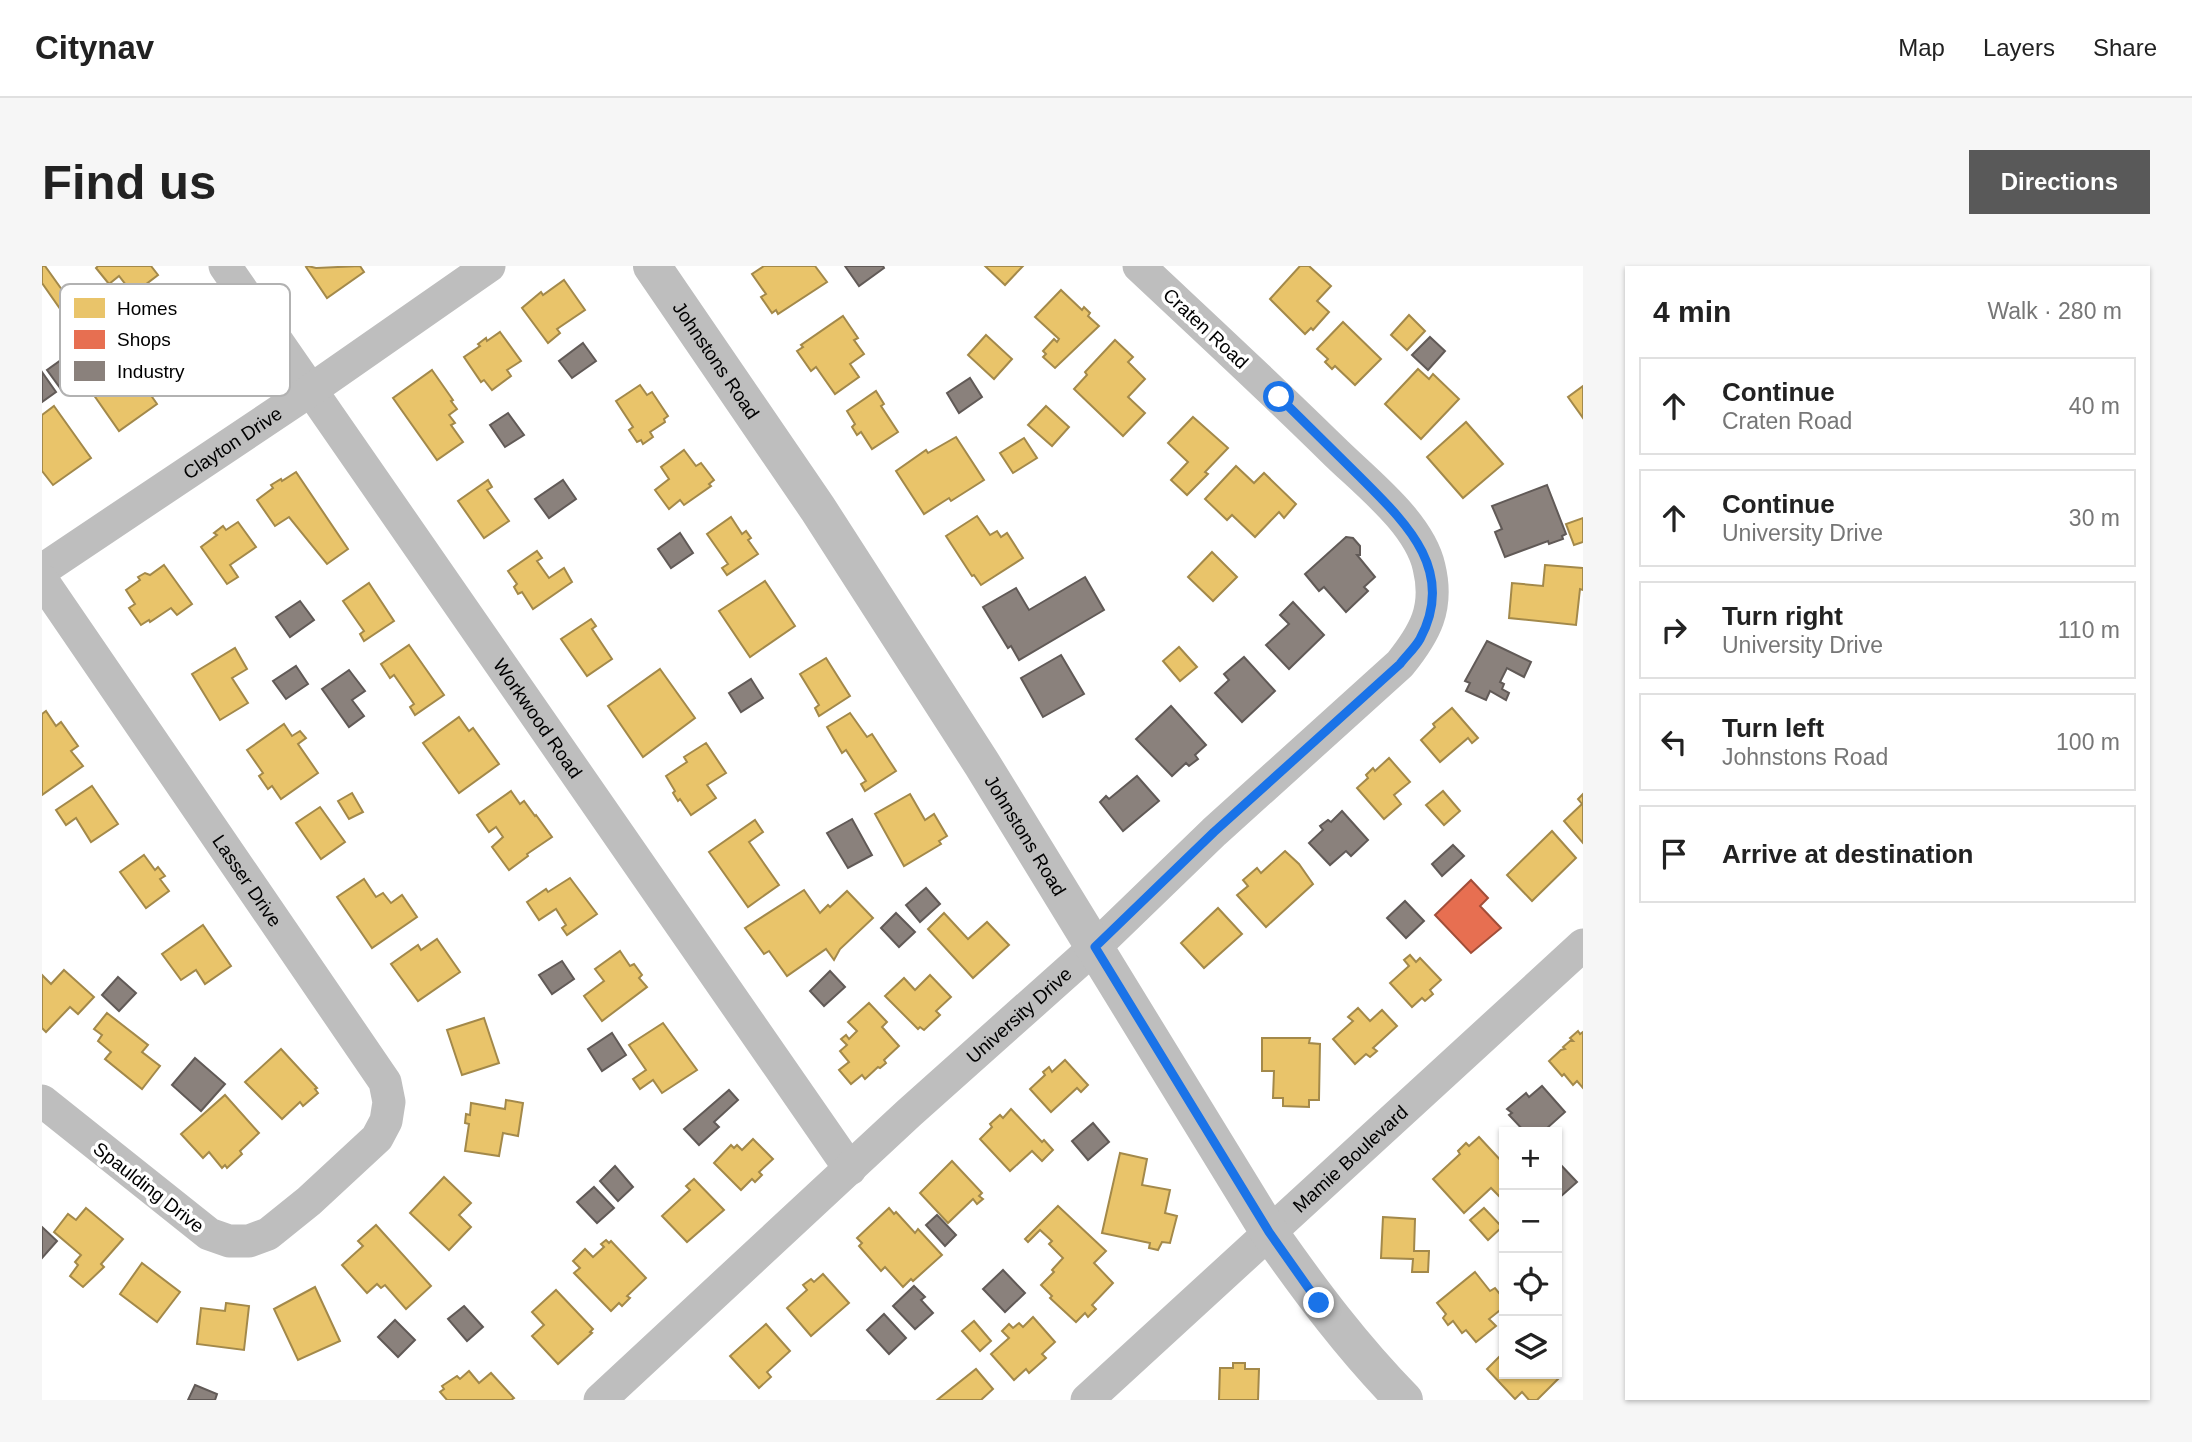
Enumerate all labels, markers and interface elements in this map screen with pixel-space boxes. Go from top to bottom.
text: Citynav [35,29,154,66]
text: Map [1898,34,1945,61]
text: Layers [1983,34,2055,61]
text: Share [2093,34,2157,61]
button: Directions [1969,150,2150,214]
text: Find us [42,155,216,209]
legend [60,284,290,396]
street label: Craten Road [1159,284,1252,373]
text: 4 min [1653,295,1731,328]
text: Homes [117,298,177,319]
street label: Johnstons Road [668,298,763,423]
text: Walk · 280 m [1987,298,2122,324]
text: Shops [117,329,171,350]
text: Industry [117,361,185,382]
text: Continue [1722,377,1835,407]
route start [1263,381,1294,412]
icon: ahead [1655,387,1693,425]
text: 40 m [2069,393,2120,419]
street label: Clayton Drive [179,403,286,484]
text: Craten Road [1722,408,1852,434]
text: Continue [1722,489,1835,519]
icon: ahead [1655,499,1693,537]
text: 30 m [2069,505,2120,531]
text: University Drive [1722,520,1883,546]
text: Turn right [1722,601,1843,631]
icon: right [1655,611,1693,649]
text: 110 m [2058,617,2120,643]
text: University Drive [1722,632,1883,658]
street label: Workwood Road [489,655,586,782]
text: Turn left [1722,713,1824,743]
icon: left [1655,723,1693,761]
text: 100 m [2056,729,2120,755]
text: Johnstons Road [1722,744,1888,770]
street label: Johnstons Road [980,771,1070,900]
street label: Lasser Drive [208,831,286,931]
icon: arrive [1655,835,1693,873]
text: Arrive at destination [1722,839,1973,869]
street label: University Drive [963,963,1076,1067]
street label: Mamie Boulevard [1289,1101,1412,1217]
map controls [1499,1127,1562,1379]
button: + [1499,1127,1562,1190]
street label: Spaulding Drive [89,1138,208,1237]
button: − [1499,1190,1562,1253]
button: locate [1499,1253,1562,1316]
route end [1303,1287,1334,1318]
button: layers [1499,1316,1562,1379]

